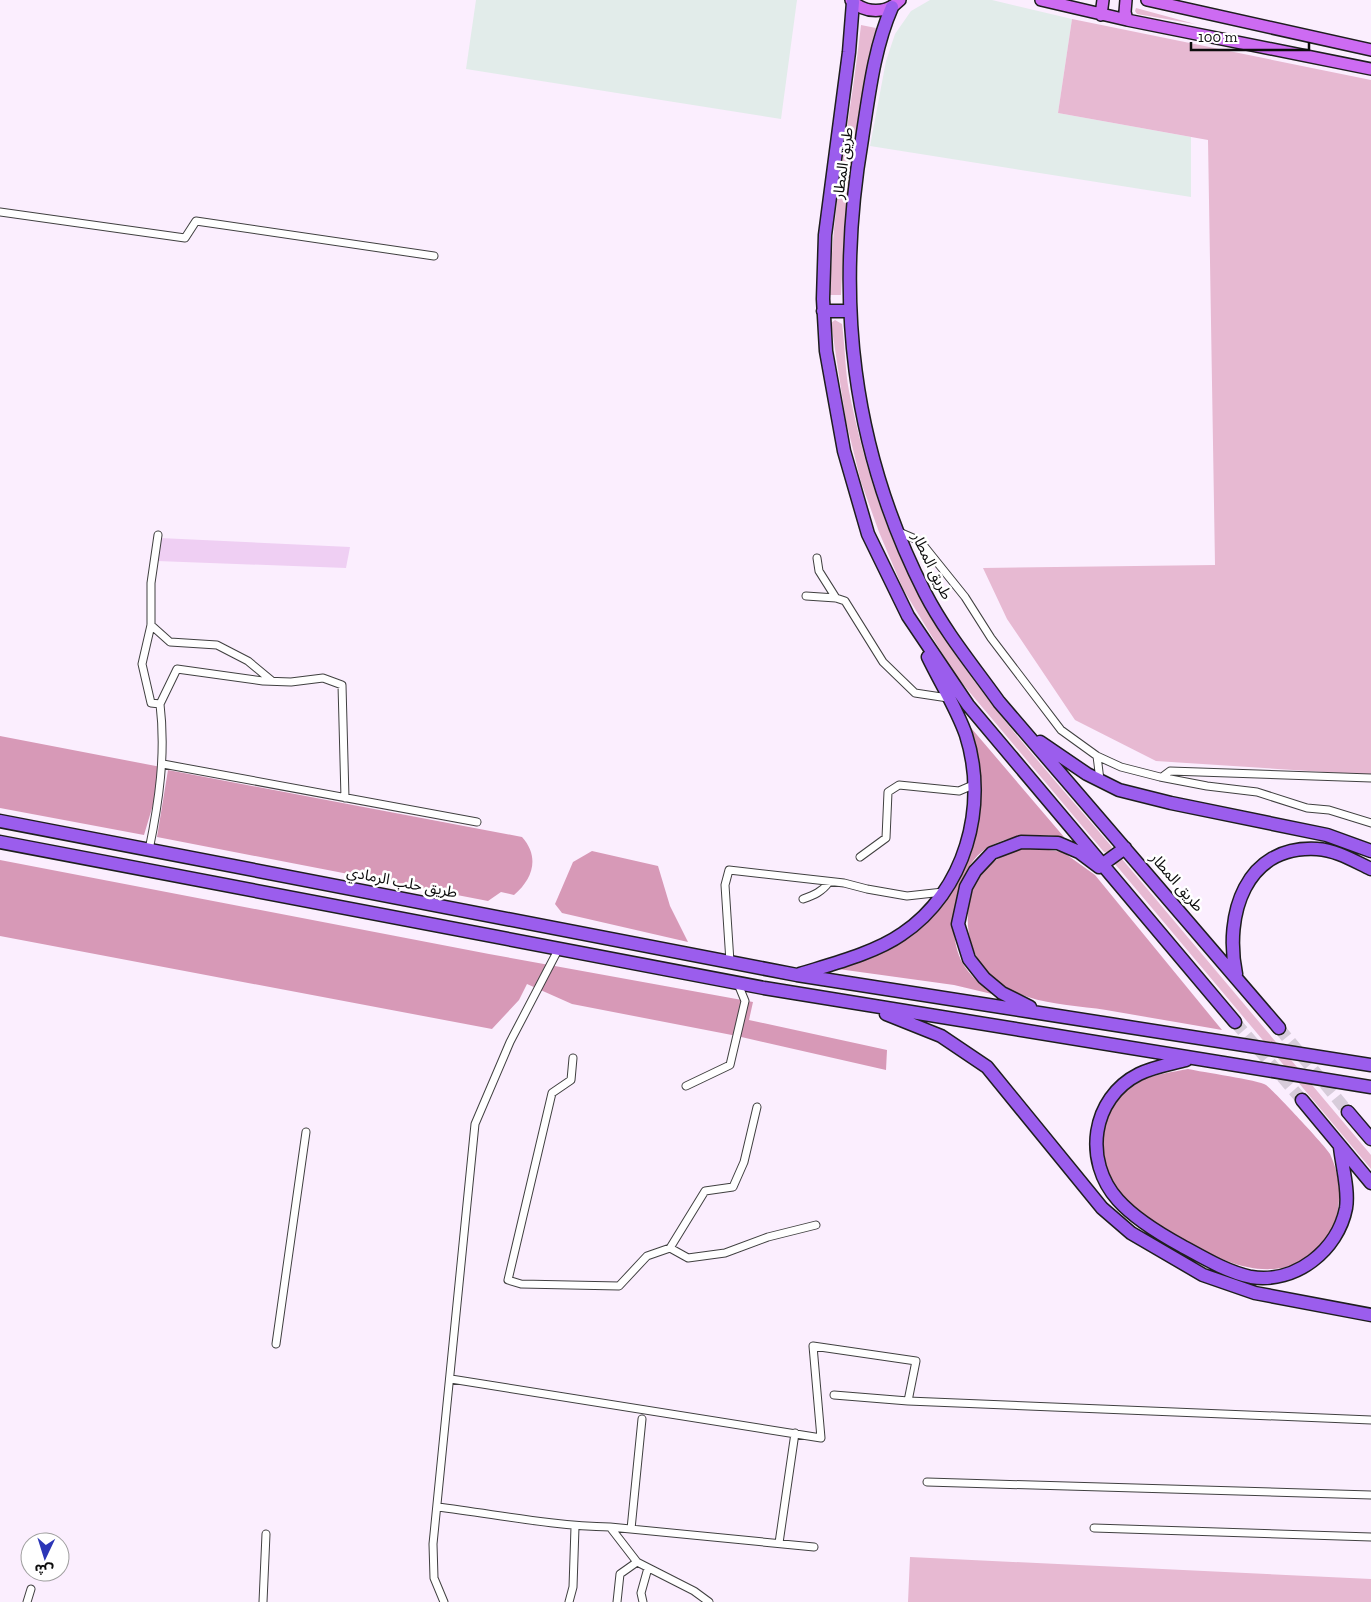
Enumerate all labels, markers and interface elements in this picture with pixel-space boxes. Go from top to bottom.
scale bar [1191,20,1308,52]
text: 100 m [1198,28,1237,46]
street label: طريق المطار [829,126,858,201]
street label: طريق المطار [907,529,956,603]
street label: طريق المطار [1145,848,1208,916]
street label: طريق حلب الرمادي [345,862,459,904]
north arrow [20,1532,70,1582]
text: ش [34,1560,54,1579]

